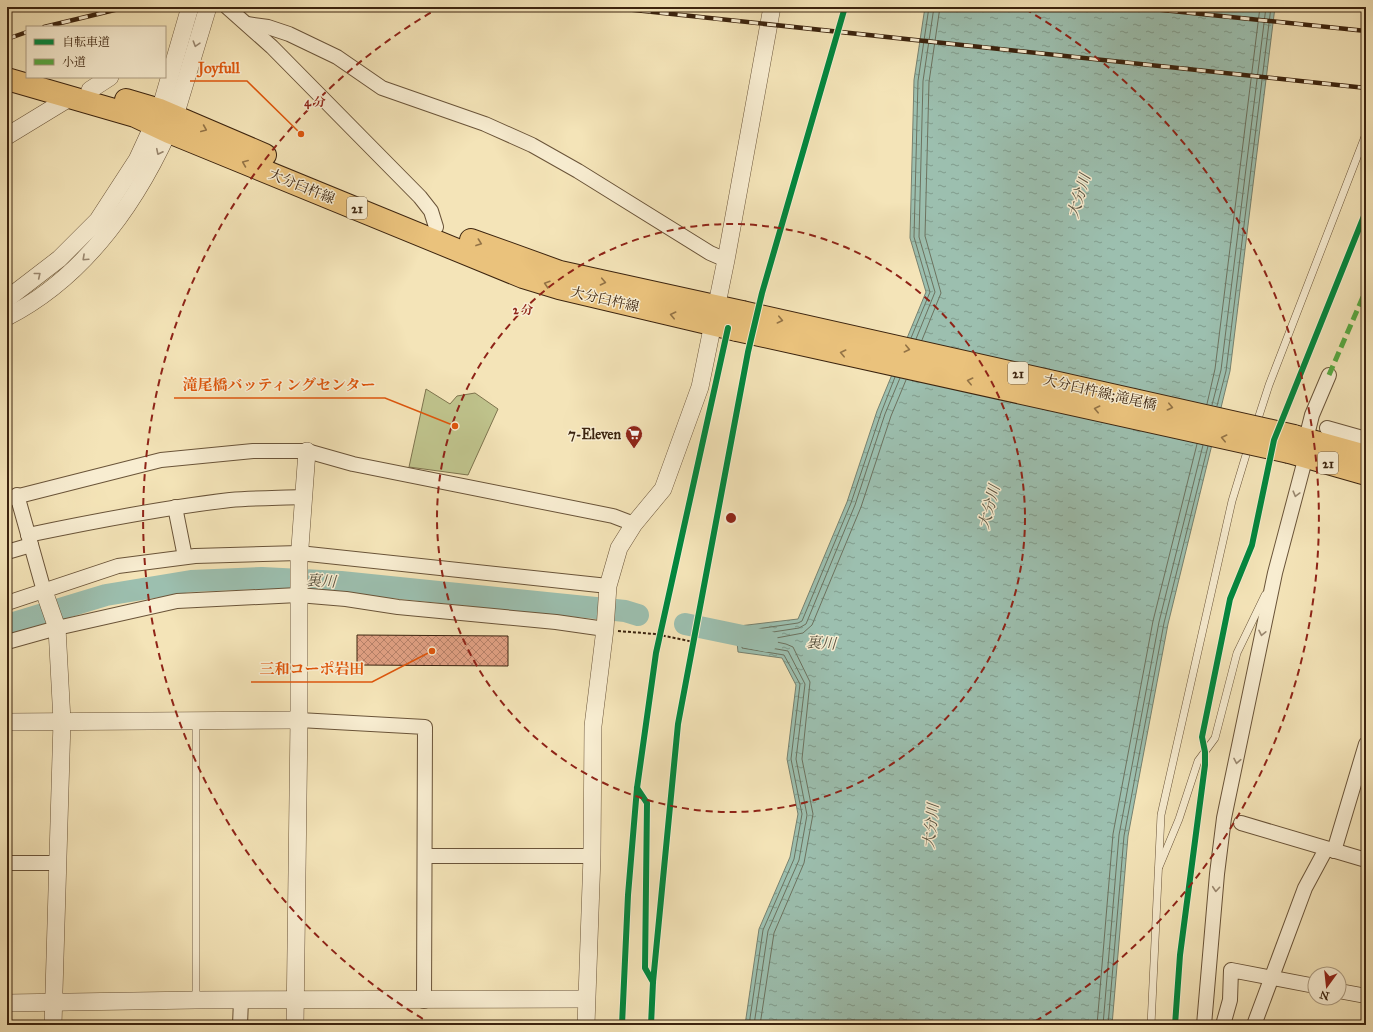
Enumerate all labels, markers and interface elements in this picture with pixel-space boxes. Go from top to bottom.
legend [26,26,166,78]
text: 自転車道 [62,35,110,49]
one-way arrow [192,41,201,48]
callout: Joyfull [190,54,247,81]
text: 小道 [62,55,86,69]
text: Joyfull [196,59,241,78]
text: 4 分 [304,95,326,110]
one-way arrow [200,124,208,132]
one-way arrow [156,148,164,155]
one-way arrow [241,159,248,167]
street label: 大分臼杵線 [266,165,337,207]
water label: 大分川 [1064,170,1095,220]
road number: 21 [347,197,367,219]
one-way arrow [476,239,483,247]
one-way arrow [82,253,90,260]
one-way arrow [34,273,41,280]
one-way arrow [600,278,606,286]
one-way arrow [544,280,551,289]
street label: 大分臼杵線 [569,283,641,316]
text: 2 分 [513,303,533,317]
one-way arrow [670,312,677,320]
one-way arrow [777,316,783,324]
one-way arrow [903,344,910,352]
one-way arrow [840,350,846,358]
road number: 21 [1008,362,1028,384]
callout: 滝尾橋バッティングセンター [174,371,385,398]
street label: 大分臼杵線;滝尾橋 [1041,371,1158,414]
text: 滝尾橋バッティングセンター [183,376,375,394]
one-way arrow [967,378,973,386]
one-way arrow [1167,403,1173,411]
one-way arrow [1094,406,1100,414]
supermarket icon: 7-Eleven [624,424,644,449]
place label: 7-Eleven [568,426,621,443]
one-way arrow [1221,434,1227,442]
road number: 21 [1318,452,1338,474]
water label: 大分川 [974,481,1004,531]
one-way arrow [1292,490,1301,497]
centre of rings [724,511,738,525]
water label: 裏川 [306,571,338,591]
one-way arrow [1258,630,1266,637]
water label: 裏川 [806,633,838,653]
callout: 三和コーポ岩田 [251,655,372,682]
text: 三和コーポ岩田 [259,660,365,678]
one-way arrow [1233,758,1241,764]
water label: 大分川 [920,801,943,849]
one-way arrow [1211,886,1220,892]
north arrow [1307,966,1347,1006]
text: N [1318,988,1331,1003]

